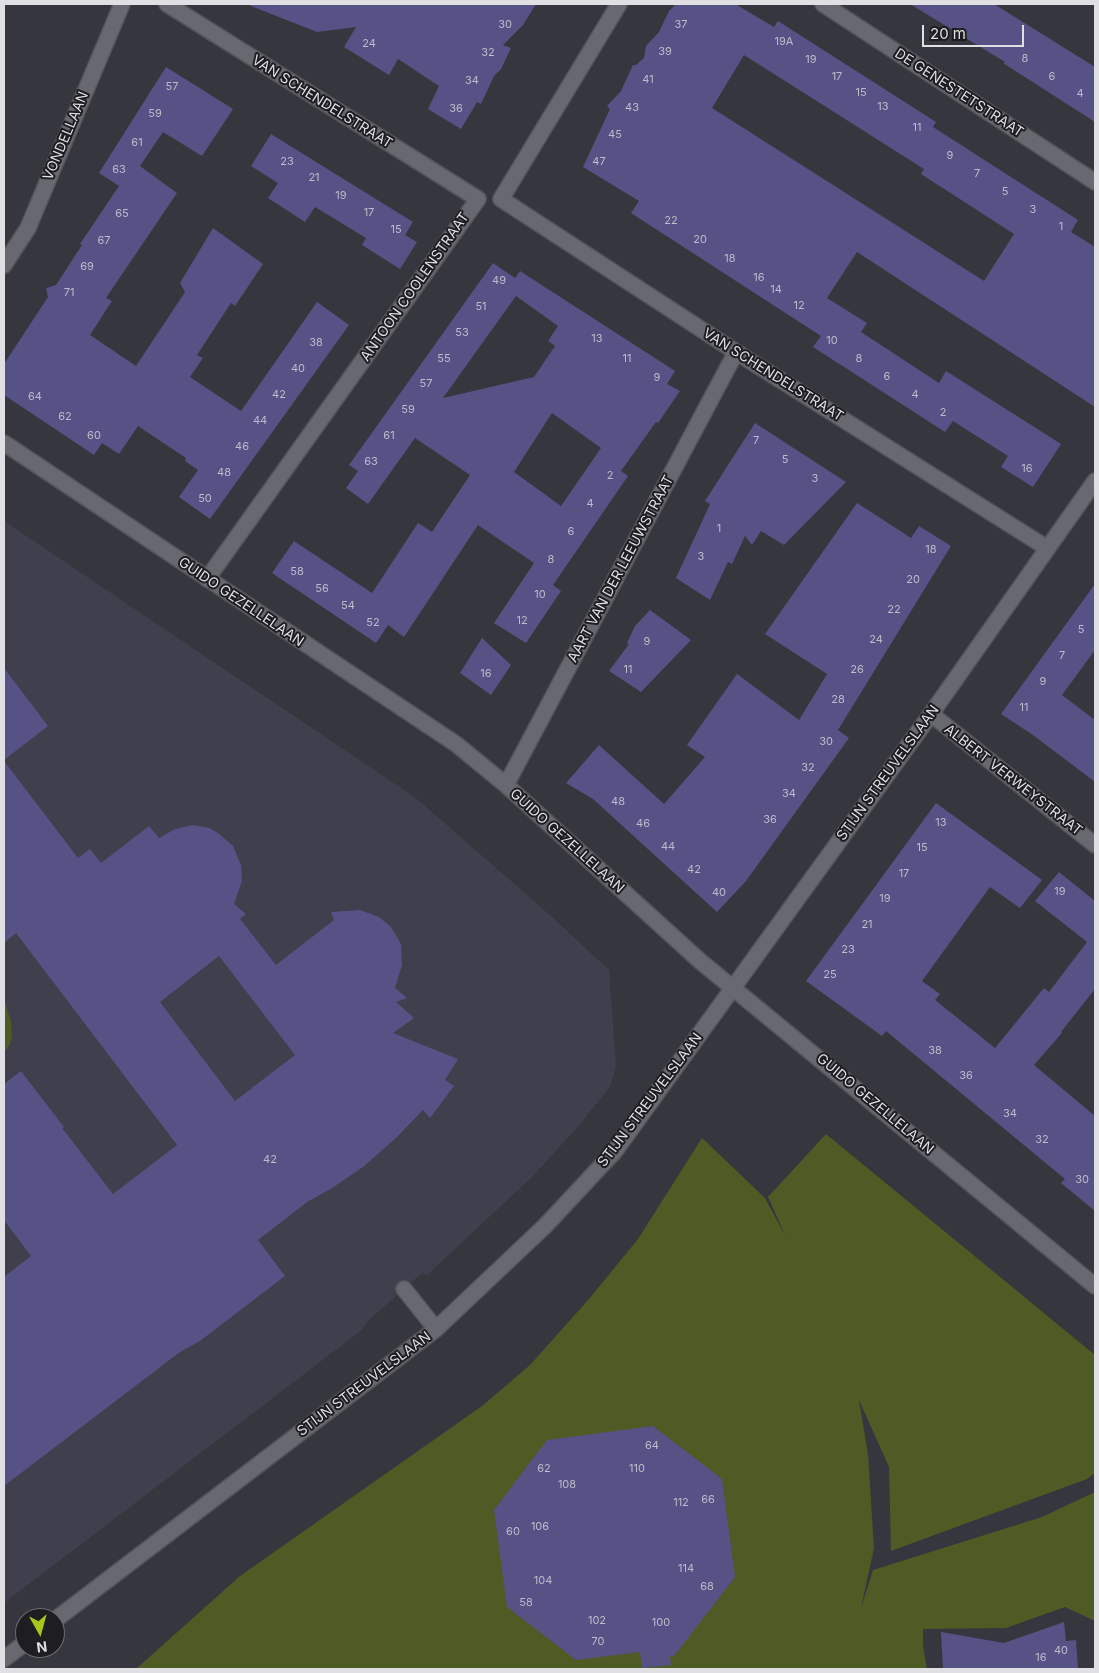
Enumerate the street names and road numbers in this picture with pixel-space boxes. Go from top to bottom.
street label: DE GENESTETSTRAAT [891,45,1027,141]
street label: VAN SCHENDELSTRAAT [249,52,395,152]
street label: VONDELLAAN [40,89,92,183]
street label: ANTOON COOLENSTRAAT [357,209,473,365]
street label: VAN SCHENDELSTRAAT [700,325,846,425]
street label: AART VAN DER LEEUWSTRAAT [564,473,678,665]
street label: GUIDO GEZELLELAAN [175,554,307,650]
street label: STIJN STREUVELSLAAN [833,702,943,844]
street label: ALBERT VERWEYSTRAAT [941,721,1085,839]
street label: GUIDO GEZELLELAAN [507,785,627,897]
street label: STIJN STREUVELSLAAN [594,1030,706,1170]
street label: GUIDO GEZELLELAAN [813,1050,937,1158]
street label: STIJN STREUVELSLAAN [294,1328,434,1440]

